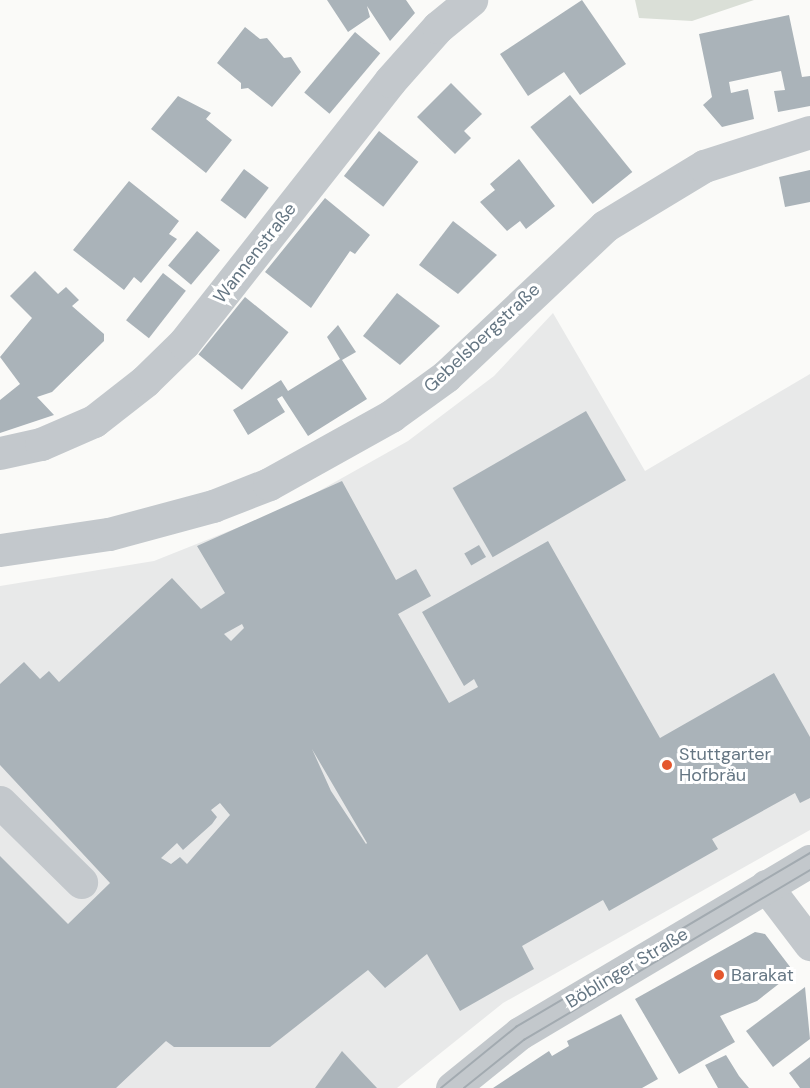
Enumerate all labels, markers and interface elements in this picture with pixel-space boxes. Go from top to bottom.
street label: Wannenstraße [209,198,301,308]
street label: Gebelsbergstraße [420,279,544,397]
place label: Stuttgarter Hofbräu [679,744,771,786]
marker: Stuttgarter Hofbräu [660,758,674,772]
street label: Böblinger Straße [562,923,692,1013]
place label: Barakat [731,964,794,986]
marker: Barakat [712,968,726,982]

